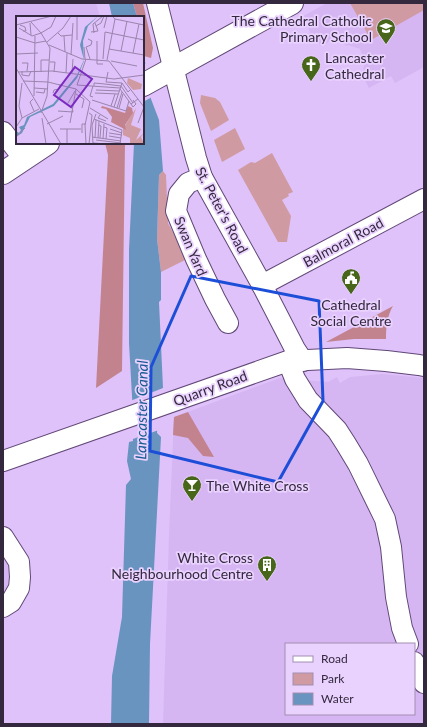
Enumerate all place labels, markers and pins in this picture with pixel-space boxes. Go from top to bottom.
place label: The Cathedral Catholic Primary School [232,12,372,45]
school or university icon: The Cathedral Catholic Primary School [375,17,397,45]
place label: Lancaster Cathedral [325,49,385,82]
church icon: Lancaster Cathedral [300,54,322,82]
public building icon: Cathedral Social Centre [340,267,362,295]
place label: Cathedral Social Centre [311,296,391,329]
bar icon: The White Cross [181,474,203,502]
place label: The White Cross [206,477,309,494]
place label: White Cross Neighbourhood Centre [111,549,253,582]
building icon: White Cross Neighbourhood Centre [256,554,278,582]

